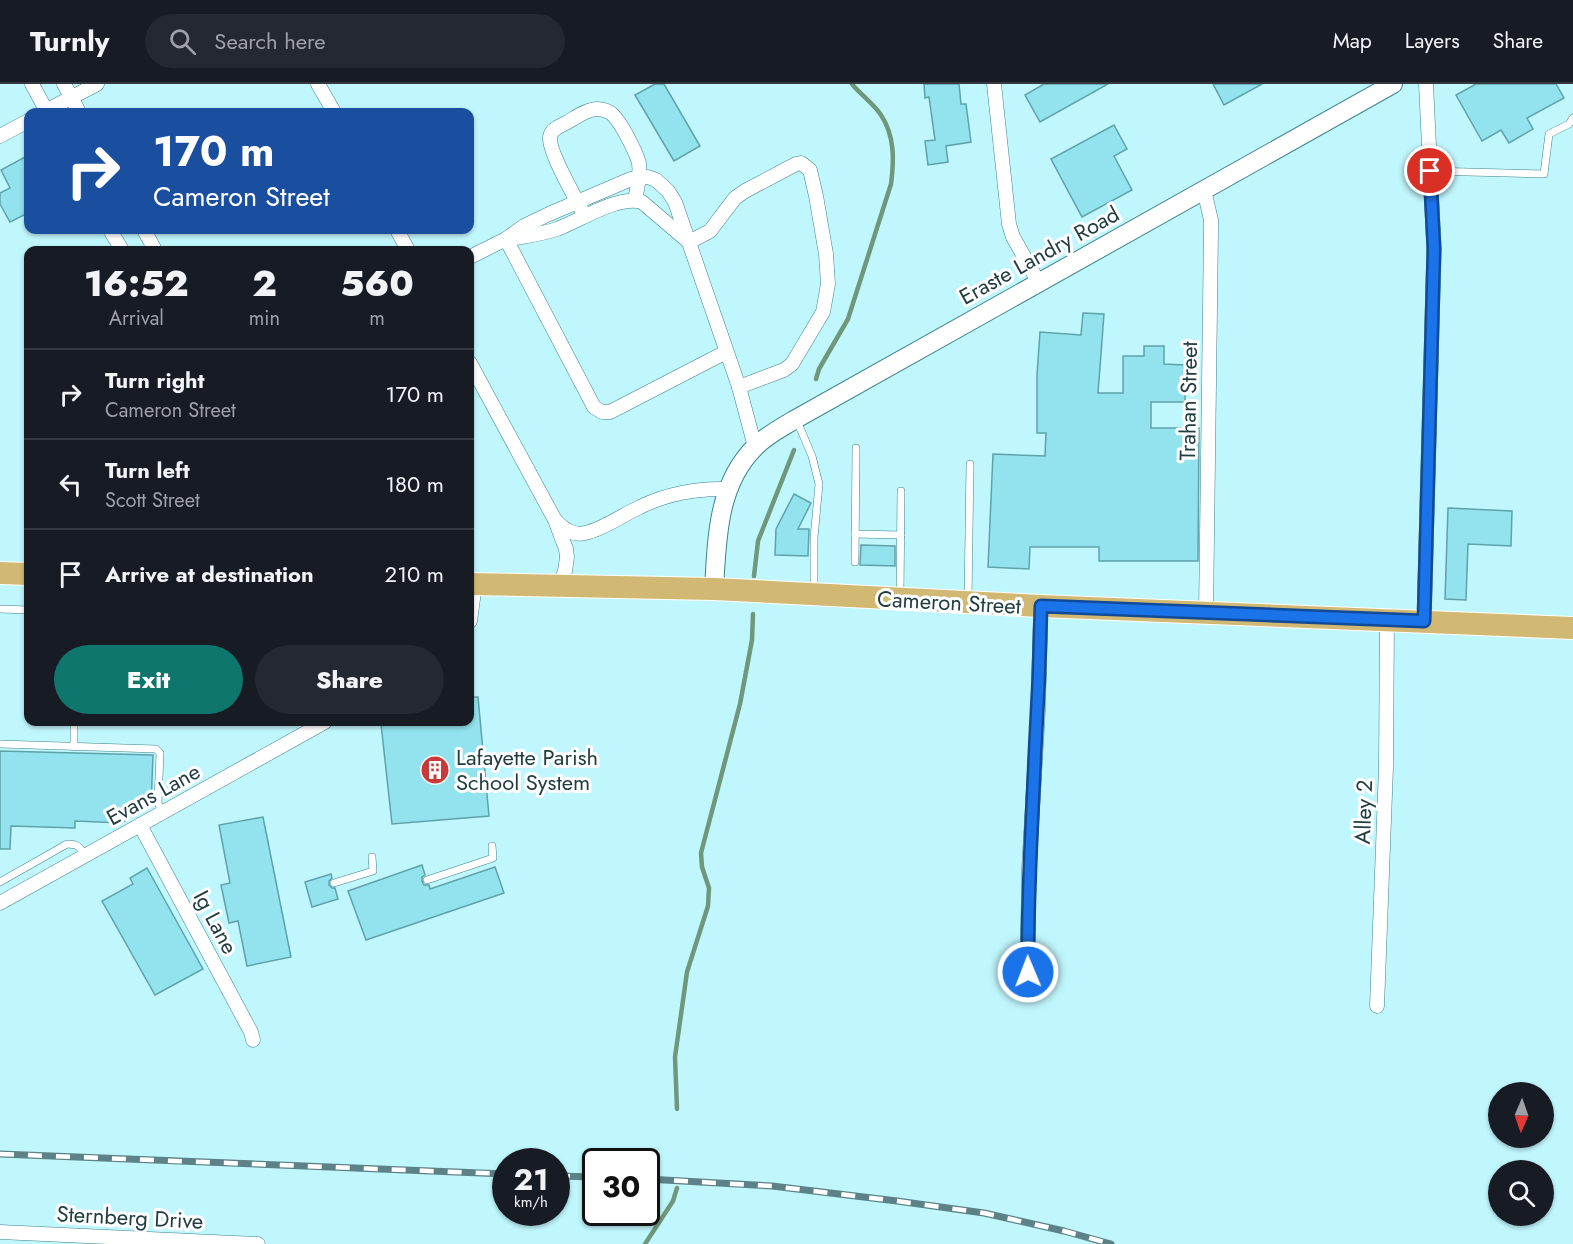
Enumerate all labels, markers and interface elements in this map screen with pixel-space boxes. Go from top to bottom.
search box [145,14,565,68]
text: Turnly [30,21,109,62]
icon: search [166,25,199,58]
text: Search here [214,25,326,57]
text: Map [1333,26,1372,56]
text: Layers [1405,26,1460,56]
text: Share [1493,26,1543,56]
text: 170 m [153,121,275,182]
icon: right [54,132,132,210]
pin [1404,145,1455,196]
icon: arrive [1413,154,1446,187]
text: Cameron Street [153,177,330,216]
street label: Eraste Landry Road [953,198,1125,312]
text: 16:52 [84,257,189,309]
text: 2 [252,257,277,309]
text: 560 [340,257,414,309]
text: Arrival [109,304,164,333]
text: min [249,304,280,333]
text: m [369,304,385,333]
street label: Trahan Street [1171,340,1205,461]
text: Turn right [105,364,205,396]
icon: right [54,378,87,411]
text: 170 m [386,378,444,410]
text: Cameron Street [105,396,236,425]
text: Turn left [105,454,190,486]
icon: left [54,468,87,501]
text: 180 m [385,468,444,500]
text: Scott Street [105,486,200,515]
icon: arrive [54,558,87,591]
text: Arrive at destination [105,558,314,590]
text: 210 m [385,558,444,590]
street label: Cameron Street [876,582,1022,622]
button: Exit [54,645,243,714]
button: Share [255,645,444,714]
place label: Lafayette Parish School System [456,741,598,798]
building icon: Lafayette Parish School System [419,754,451,786]
street label: Evans Lane [100,755,206,833]
street label: Alley 2 [1346,779,1380,845]
street label: Ig Lane [186,885,246,959]
position arrow [996,940,1060,1004]
north arrow [1488,1082,1554,1148]
map controls [1488,1082,1554,1226]
speed limit sign: 30 [582,1148,660,1226]
text: 21 [514,1158,548,1201]
button: search [1488,1160,1554,1226]
text: km/h [514,1191,548,1213]
street label: Sternberg Drive [56,1197,204,1237]

